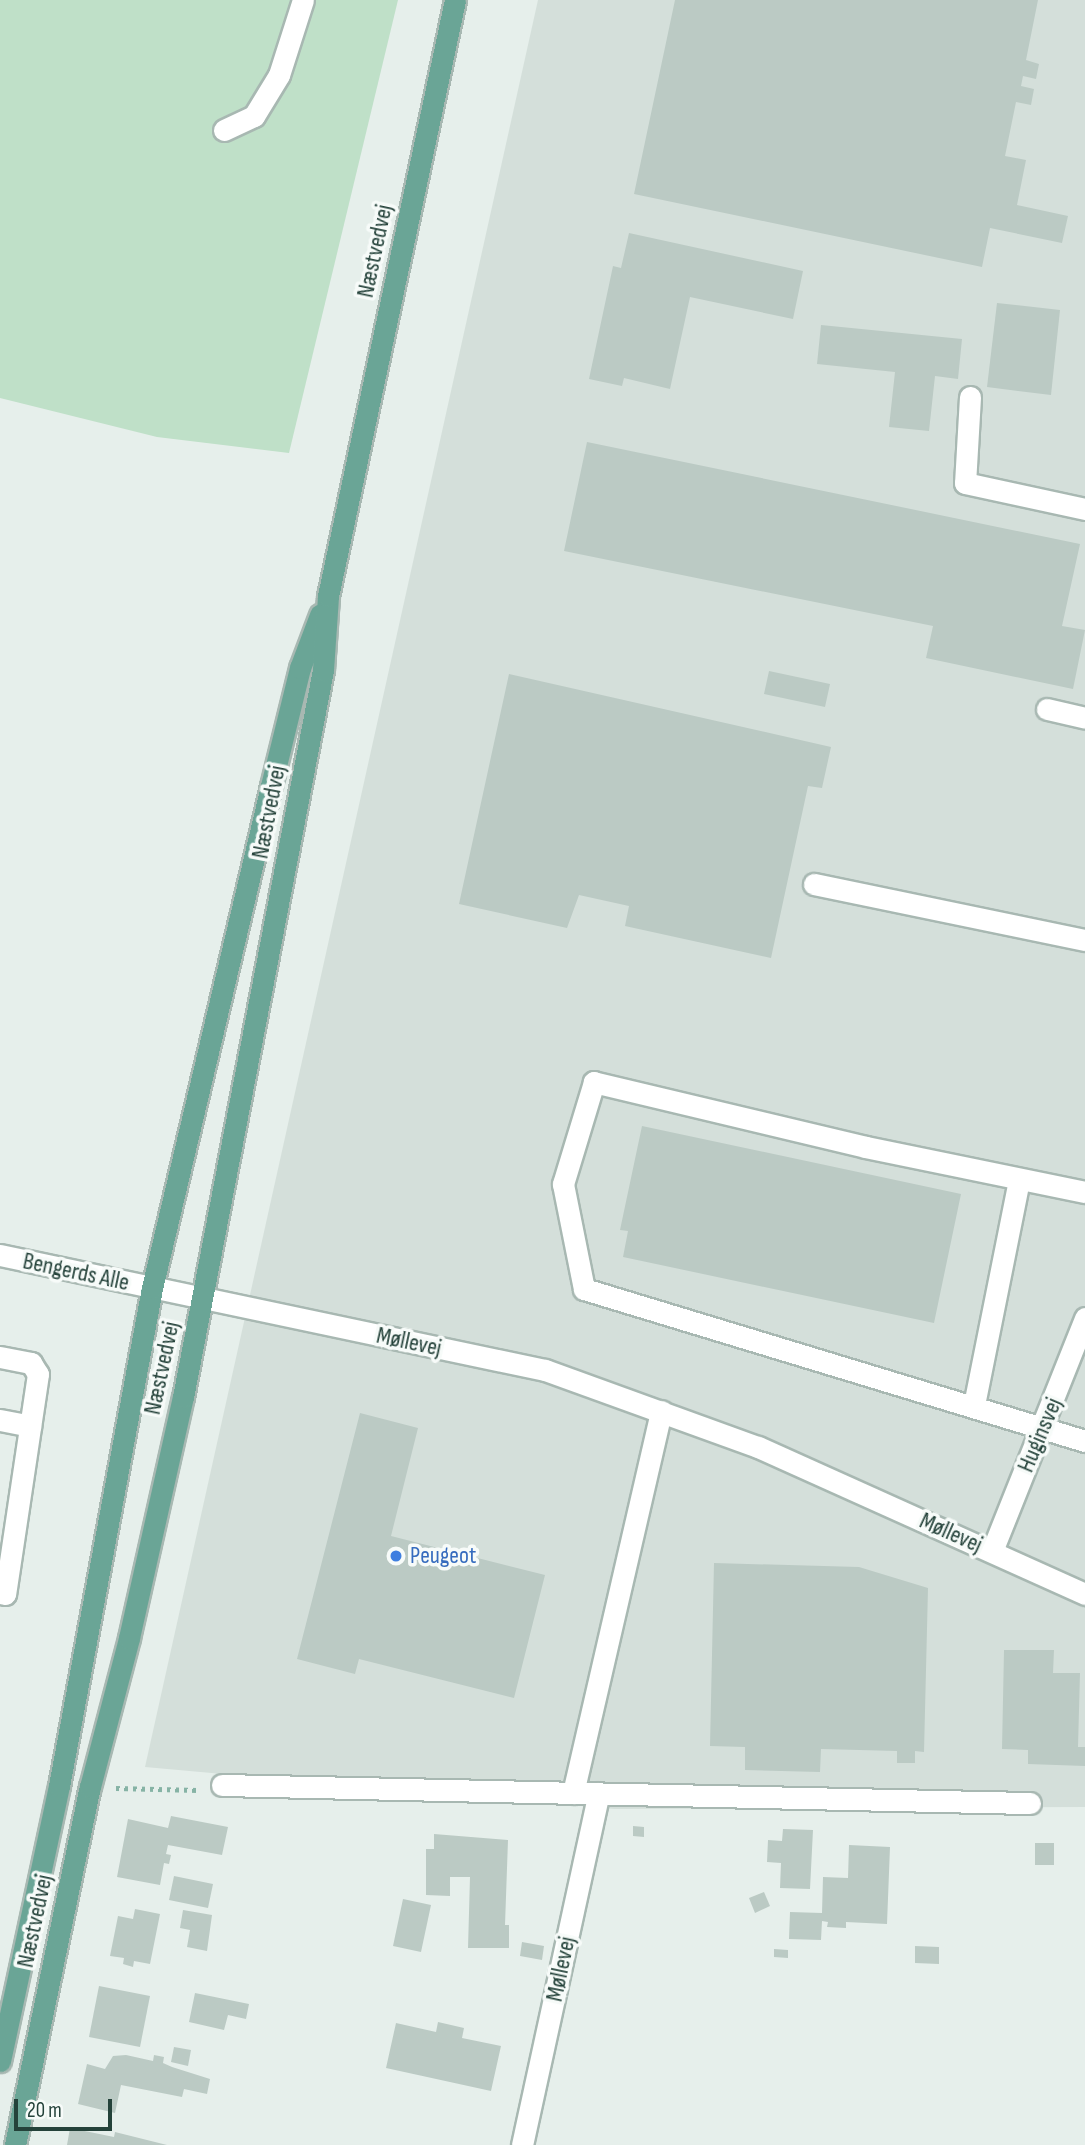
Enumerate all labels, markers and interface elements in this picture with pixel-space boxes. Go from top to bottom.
street label: Næstvedvej [351,202,399,300]
street label: Næstvedvej [246,763,292,861]
street label: Bengerds Alle [20,1247,132,1297]
street label: Næstvedvej [138,1319,186,1417]
street label: Møllevej [374,1321,444,1363]
street label: Huginsvej [1011,1393,1069,1477]
street label: Møllevej [915,1506,987,1560]
place label: Peugeot [410,1542,476,1570]
marker: Peugeot [388,1548,404,1564]
street label: Næstvedvej [11,1872,59,1970]
street label: Møllevej [540,1934,582,2004]
scale bar [18,2086,116,2130]
text: 20 m [27,2098,62,2123]

